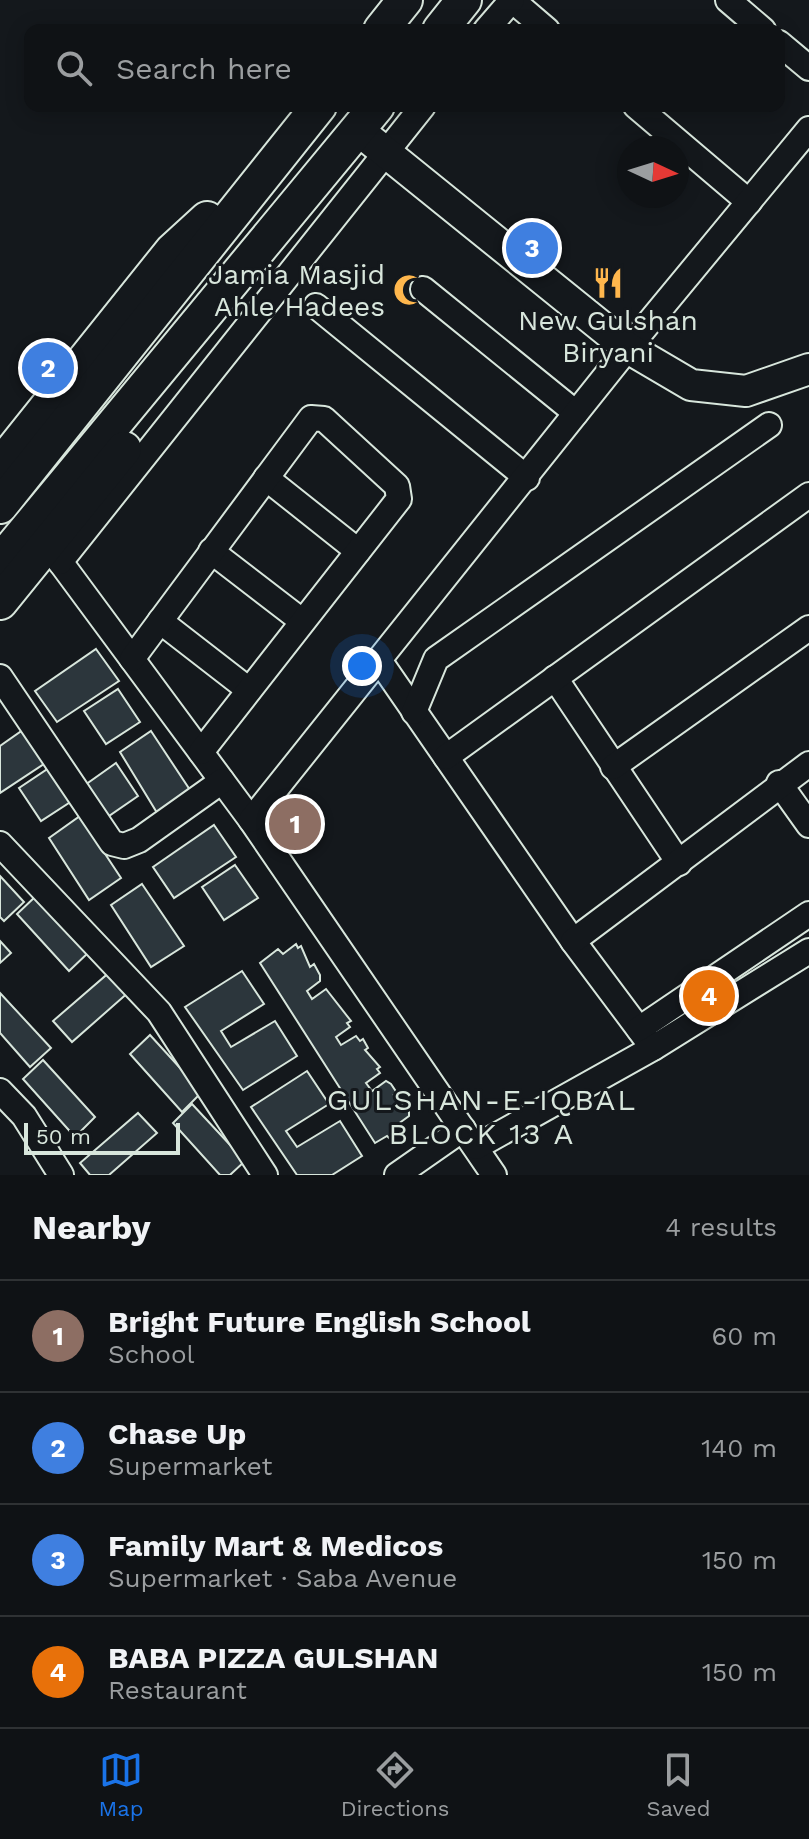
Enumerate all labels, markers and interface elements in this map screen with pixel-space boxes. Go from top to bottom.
search box [24,24,785,112]
icon: search [52,46,96,90]
text: Search here [116,51,292,86]
north arrow [617,136,689,208]
pin: 3 [506,218,558,278]
place label: Jamia Masjid Ahle Hadees [208,258,385,323]
restaurant icon: New Gulshan Biryani [591,266,625,300]
mosque icon: Jamia Masjid Ahle Hadees [392,273,426,307]
place label: New Gulshan Biryani [518,304,698,369]
pin: 2 [22,338,74,398]
your location [342,646,382,686]
pin: 1 [269,794,321,854]
pin: 4 [683,966,735,1026]
district label: GULSHAN-E-IQBAL BLOCK 13 A [327,1082,637,1151]
scale bar [24,1119,180,1155]
text: 50 m [36,1124,91,1149]
text: Nearby [32,1207,151,1247]
text: 4 results [665,1212,777,1242]
text: Bright Future English School [108,1304,531,1339]
text: 1 [52,1321,64,1351]
text: 60 m [711,1321,777,1351]
text: School [108,1339,194,1369]
text: Chase Up [108,1416,246,1451]
text: 2 [50,1433,66,1463]
text: 140 m [701,1433,777,1463]
text: Supermarket [108,1451,272,1481]
text: Family Mart & Medicos [108,1528,443,1563]
text: 3 [50,1545,66,1575]
text: 150 m [702,1545,777,1575]
text: Supermarket · Saba Avenue [108,1563,457,1593]
text: BABA PIZZA GULSHAN [108,1640,438,1675]
text: 4 [50,1657,66,1687]
text: 150 m [702,1657,777,1687]
text: Restaurant [108,1675,247,1705]
tab: Map [99,1748,143,1821]
tab: Directions [341,1748,449,1821]
tab: Saved [647,1748,710,1821]

